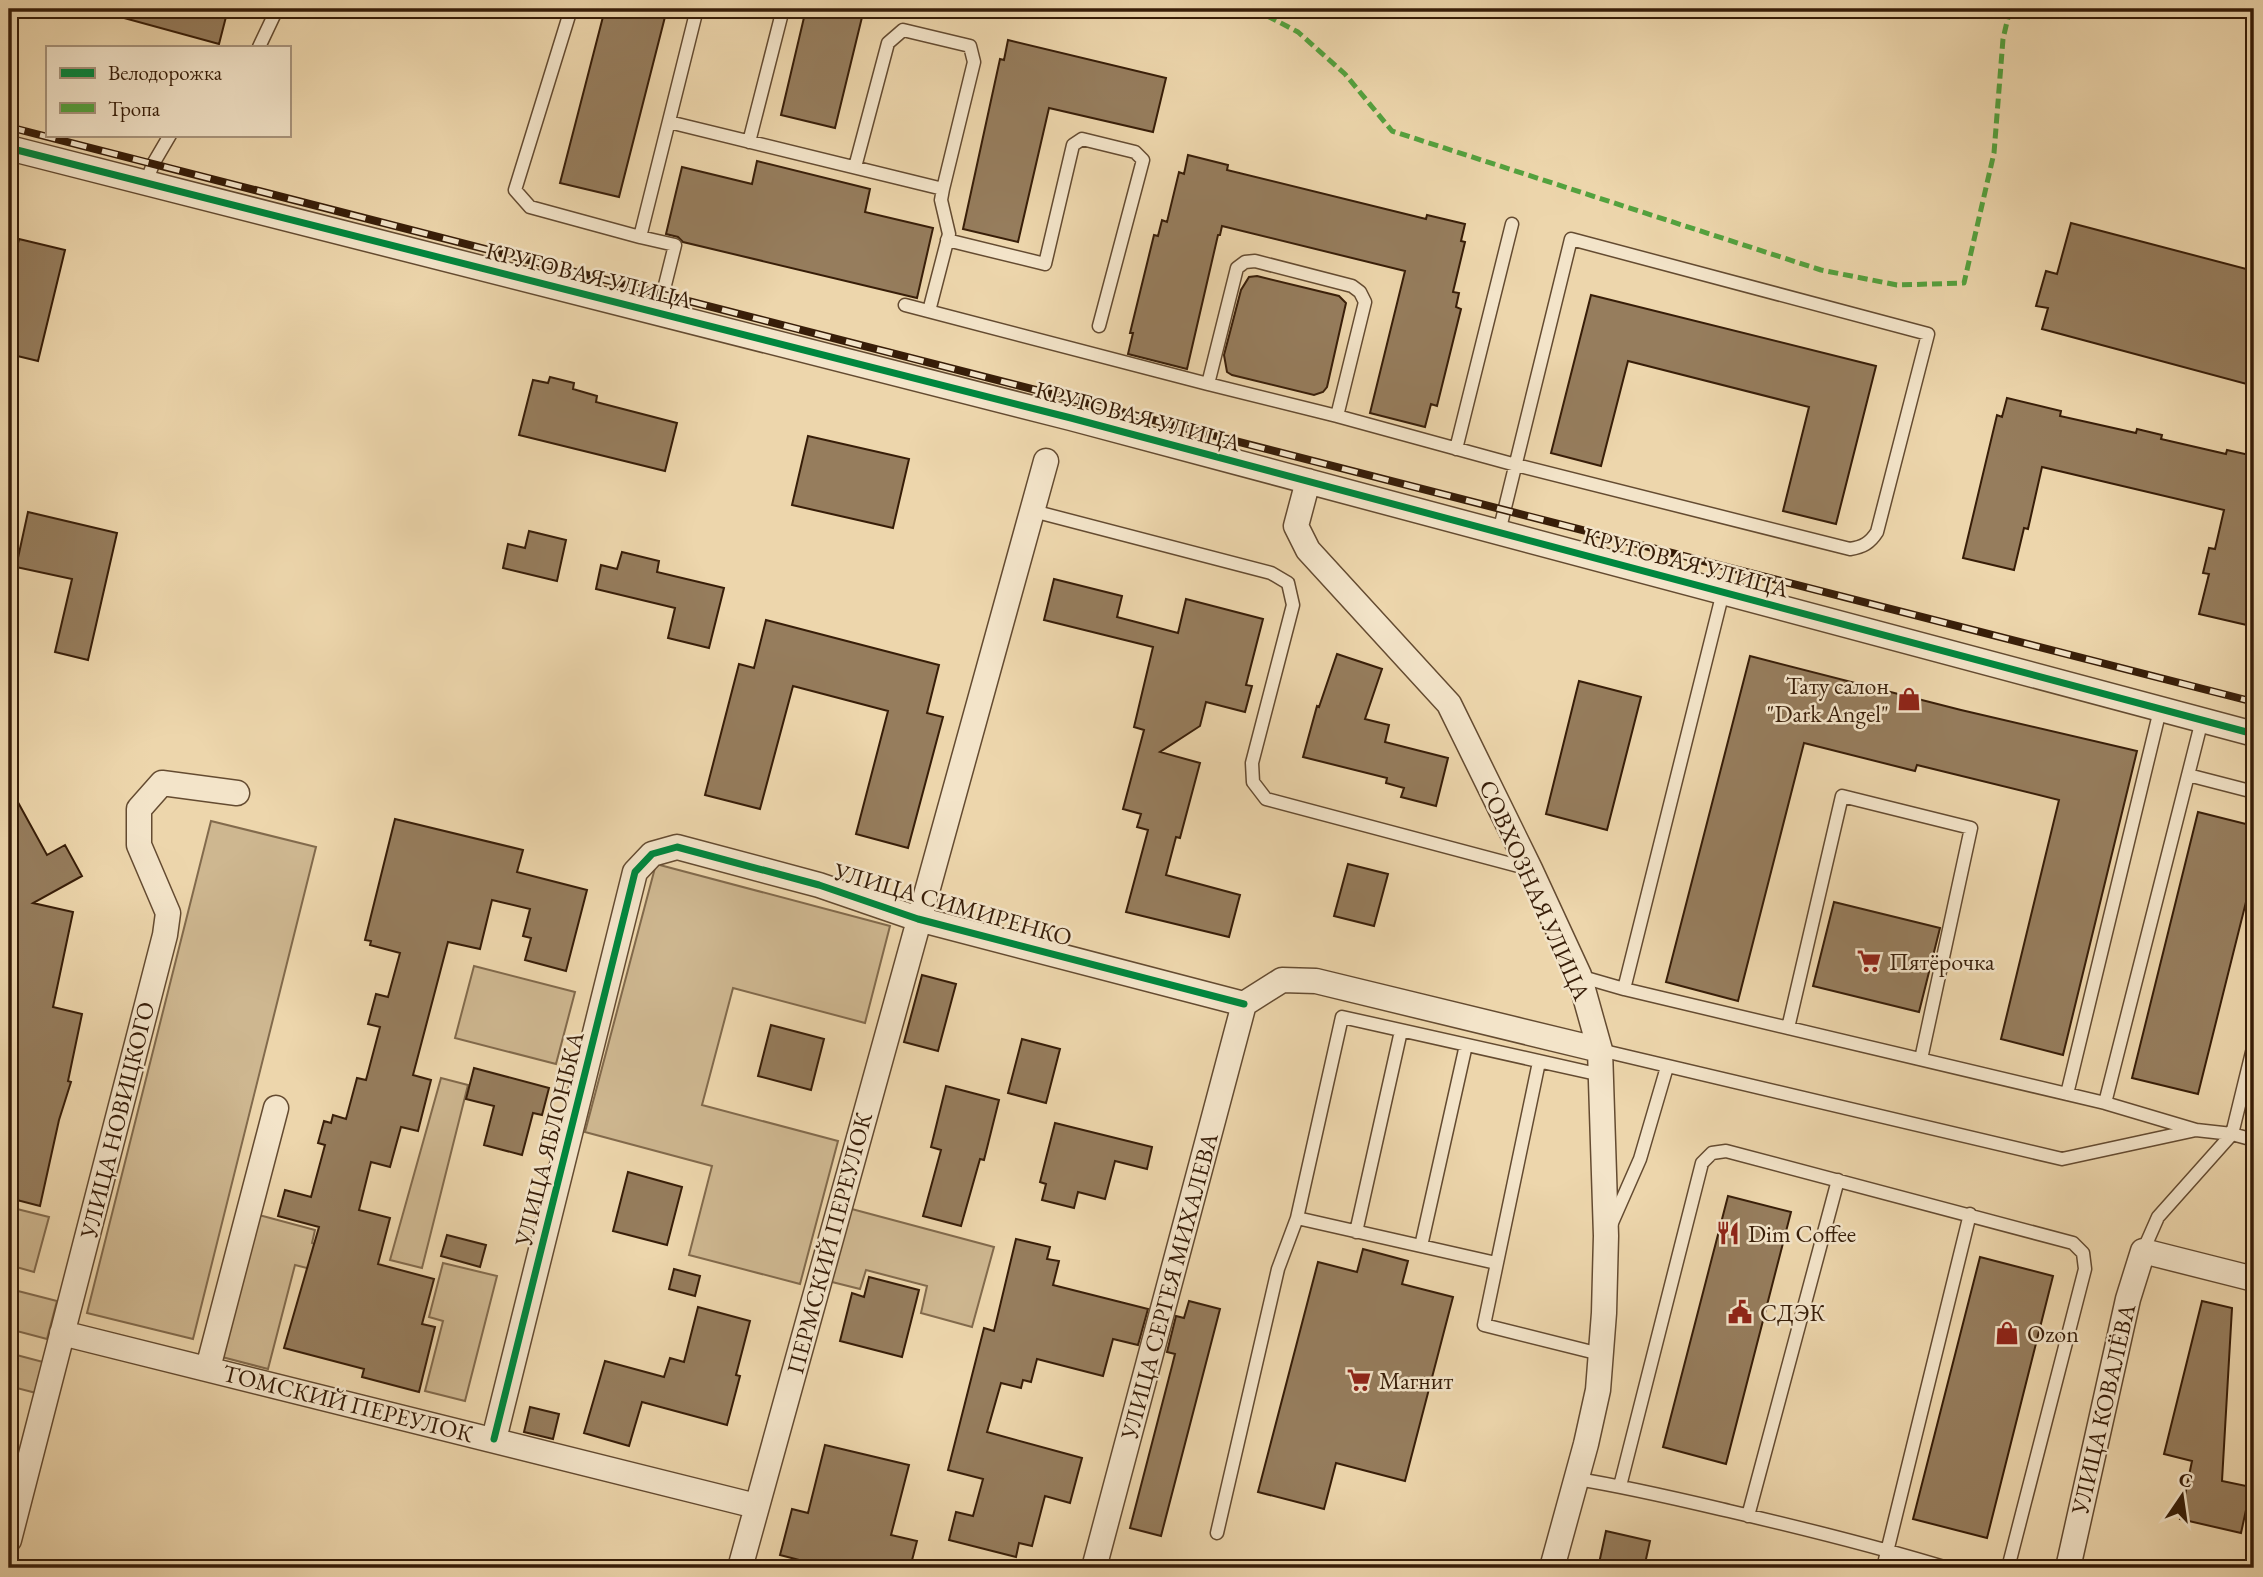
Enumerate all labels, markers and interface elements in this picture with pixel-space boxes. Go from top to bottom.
legend [46,46,290,136]
text: Велодорожка [108,59,223,86]
text: Тропа [108,95,161,122]
street label: КРУГОВАЯ УЛИЦА [483,234,696,316]
street label: КРУГОВАЯ УЛИЦА [1032,374,1245,458]
street label: КРУГОВАЯ УЛИЦА [1580,520,1793,604]
place label: Тату салон "Dark Angel" [1767,670,1889,729]
shop icon: Тату салон "Dark Angel" [1895,685,1923,713]
street label: СОВХОЗНАЯ УЛИЦА [1472,775,1598,1005]
street label: УЛИЦА СИМИРЕНКО [829,855,1076,953]
place label: Пятёрочка [1889,946,1995,977]
supermarket icon: Пятёрочка [1855,947,1883,975]
street label: УЛИЦА НОВИЦКОГО [72,998,161,1243]
street label: УЛИЦА ЯБЛОНЬКА [507,1028,591,1251]
street label: ПЕРМСКИЙ ПЕРЕУЛОК [779,1109,879,1377]
street label: УЛИЦА СЕРГЕЯ МИХАЛЕВА [1113,1129,1225,1444]
place label: Dim Coffee [1748,1218,1856,1249]
restaurant icon: Dim Coffee [1714,1219,1742,1247]
place label: СДЭК [1760,1297,1826,1328]
public building icon: СДЭК [1726,1298,1754,1326]
street label: УЛИЦА КОВАЛЁВА [2063,1300,2142,1518]
place label: Ozon [2027,1318,2079,1349]
shop icon: Ozon [1993,1319,2021,1347]
street label: ТОМСКИЙ ПЕРЕУЛОК [220,1357,476,1449]
place label: Магнит [1379,1365,1453,1396]
supermarket icon: Магнит [1345,1366,1373,1394]
north arrow [2148,1462,2218,1532]
text: С [2176,1466,2195,1494]

